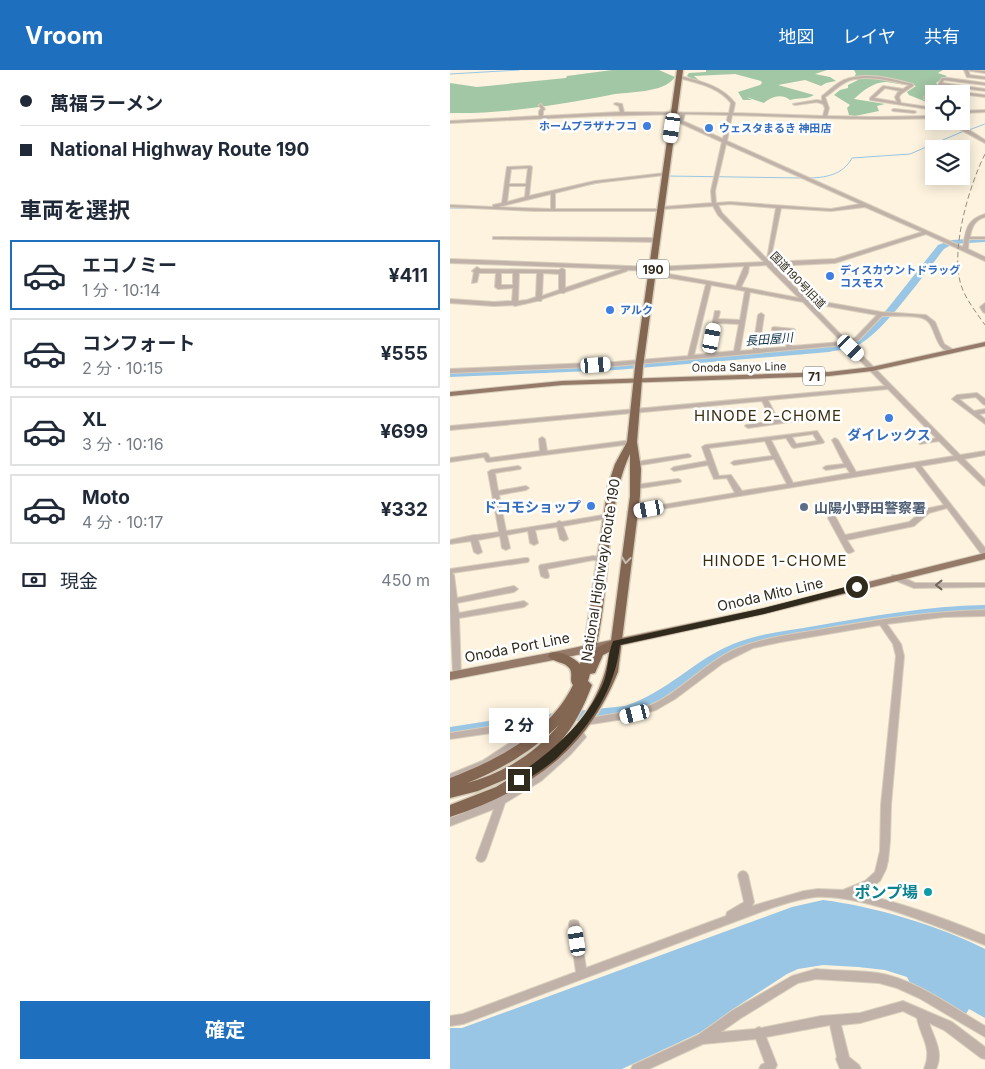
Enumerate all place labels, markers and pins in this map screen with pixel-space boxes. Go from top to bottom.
place label: ホームプラザナフコ [539,119,637,133]
marker: ホームプラザナフコ [641,120,653,132]
place label: ウェスタまるき 神田店 [719,121,832,135]
marker: ウェスタまるき 神田店 [703,122,715,134]
place label: ディスカウントドラッグ コスモス [840,263,960,290]
marker: ディスカウントドラッグ コスモス [824,270,836,282]
place label: アルク [620,303,653,317]
marker: アルク [604,304,616,316]
marker: ダイレックス [883,412,895,424]
place label: ダイレックス [847,426,931,443]
place label: ドコモショップ [483,498,581,515]
place label: 山陽小野田警察署 [814,499,926,516]
marker: ドコモショップ [585,500,597,512]
marker: 山陽小野田警察署 [798,501,810,513]
place label: ポンプ場 [854,882,918,902]
marker: ポンプ場 [922,886,934,898]

